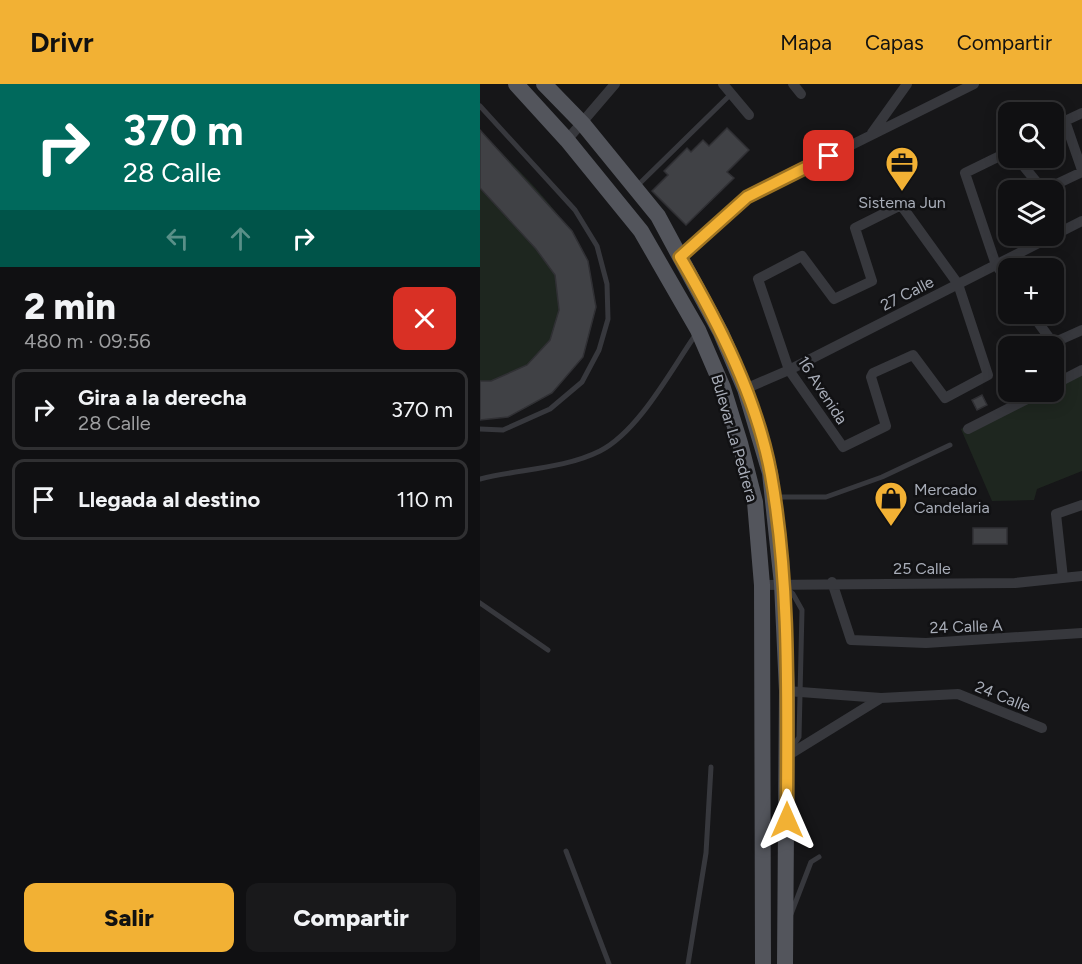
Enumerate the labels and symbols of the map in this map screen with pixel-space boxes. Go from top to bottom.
pin [803,130,854,181]
office icon: Sistema Jun [884,145,920,192]
place label: Sistema Jun [858,193,946,212]
street label: 27 Calle [878,272,937,315]
street label: 16 Avenida [794,353,852,428]
street label: Bulevar La Pedrera [707,372,762,504]
shop icon: Mercado Candelaria [873,480,909,527]
place label: Mercado Candelaria [914,480,990,517]
street label: 25 Calle [893,559,951,578]
street label: 24 Calle A [929,616,1003,637]
street label: 24 Calle [972,677,1034,716]
position arrow [755,788,819,852]

